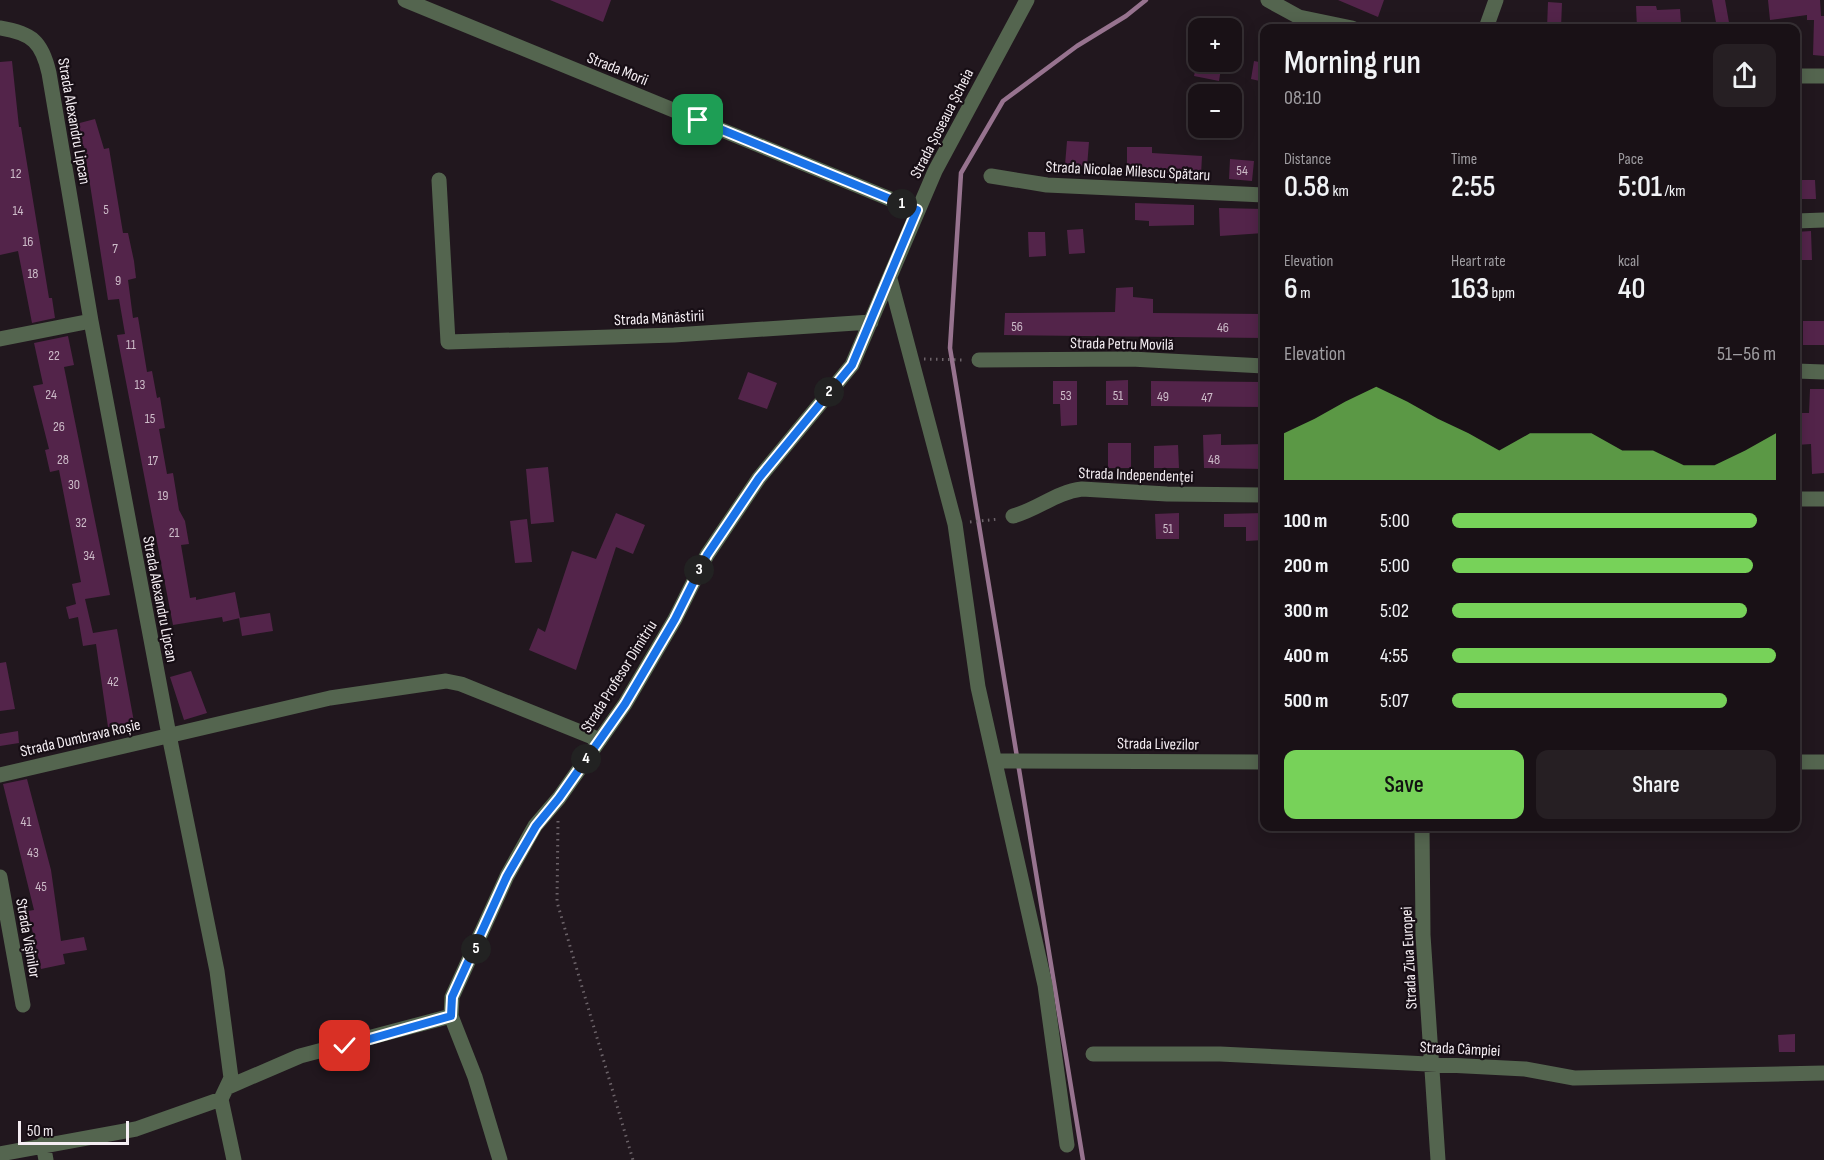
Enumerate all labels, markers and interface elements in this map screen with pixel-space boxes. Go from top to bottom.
map controls [1188,18,1242,138]
button: + [1188,18,1242,72]
text: Morning run [1284,43,1421,83]
button: share [1713,44,1776,107]
street label: Strada Morii [584,49,651,90]
street label: Strada Alexandru Lipcan [53,57,94,186]
street label: Strada Șoseaua Șcheia [907,66,978,182]
button: − [1188,84,1242,138]
text: 08:10 [1284,86,1321,110]
pin [672,94,723,145]
icon: arrive [681,103,714,136]
text: Distance [1284,150,1331,169]
text: Time [1451,150,1477,169]
text: Pace [1618,150,1643,169]
street label: Strada Nicolae Milescu Spătaru [1045,158,1211,185]
house number: 54 [1236,162,1248,179]
house number: 12 [11,165,22,182]
text: 0.58 [1284,169,1330,205]
text: 2:55 [1451,169,1495,205]
text: 5:01 [1618,169,1662,205]
text: km [1330,182,1349,201]
text: /km [1662,182,1685,201]
pin: 1 [887,189,917,219]
text: 1 [899,194,905,213]
house number: 5 [103,201,109,218]
house number: 14 [13,202,24,219]
house number: 16 [22,233,34,250]
house number: 7 [112,240,118,257]
text: Elevation [1284,252,1333,271]
text: Heart rate [1451,252,1506,271]
text: kcal [1618,252,1639,271]
house number: 18 [27,265,39,282]
text: 6 [1284,271,1298,307]
text: 163 [1451,271,1489,307]
text: 40 [1618,271,1645,307]
house number: 9 [115,272,121,289]
text: m [1298,284,1311,303]
text: bpm [1489,284,1515,303]
street label: Strada Mănăstirii [613,307,705,330]
house number: 56 [1011,318,1023,335]
house number: 46 [1217,319,1229,336]
street label: Strada Petru Movilă [1070,334,1174,355]
house number: 11 [126,336,136,353]
text: Elevation [1284,342,1346,366]
text: 51–56 m [1717,342,1776,366]
house number: 22 [48,347,60,364]
house number: 13 [135,376,146,393]
pin: 2 [814,377,844,407]
text: 2 [825,382,833,401]
house number: 24 [45,386,57,403]
house number: 53 [1060,387,1072,404]
house number: 51 [1113,387,1123,404]
house number: 49 [1157,388,1169,405]
house number: 47 [1201,389,1213,406]
house number: 15 [145,410,156,427]
house number: 26 [53,418,65,435]
house number: 28 [57,451,69,468]
house number: 48 [1208,451,1220,468]
house number: 17 [148,452,159,469]
street label: Strada Independenței [1078,464,1194,487]
house number: 30 [68,476,80,493]
house number: 19 [157,487,169,504]
text: 100 m [1284,509,1327,533]
text: 5:00 [1380,509,1410,533]
house number: 32 [75,514,87,531]
house number: 51 [1163,520,1173,537]
house number: 21 [169,524,179,541]
street label: Strada Alexandru Lipcan [138,535,181,664]
house number: 34 [83,547,95,564]
text: 200 m [1284,554,1328,578]
text: 5:00 [1380,554,1410,578]
pin: 3 [684,555,714,585]
text: 3 [695,560,703,579]
text: 300 m [1284,599,1328,623]
text: 5:02 [1380,599,1409,623]
street label: Strada Profesor Dimitriu [577,617,661,736]
text: 400 m [1284,644,1329,668]
text: 4:55 [1380,644,1408,668]
house number: 42 [107,673,119,690]
text: 500 m [1284,689,1328,713]
text: 5:07 [1380,689,1409,713]
street label: Strada Dumbrava Roșie [18,715,142,762]
street label: Strada Livezilor [1117,734,1200,755]
pin: 4 [571,744,601,774]
text: 4 [582,749,590,768]
button: Save [1284,750,1524,819]
button: Share [1536,750,1776,819]
house number: 41 [21,813,31,830]
house number: 43 [27,844,39,861]
house number: 45 [35,878,47,895]
street label: Strada Vișinilor [11,897,44,980]
street label: Strada Ziua Europei [1397,906,1422,1010]
pin: 5 [461,934,491,964]
text: 5 [472,939,480,958]
pin [319,1020,370,1071]
icon: check [328,1029,361,1062]
street label: Strada Câmpiei [1419,1038,1501,1061]
scale bar [18,1118,129,1146]
text: 50 m [27,1122,53,1141]

